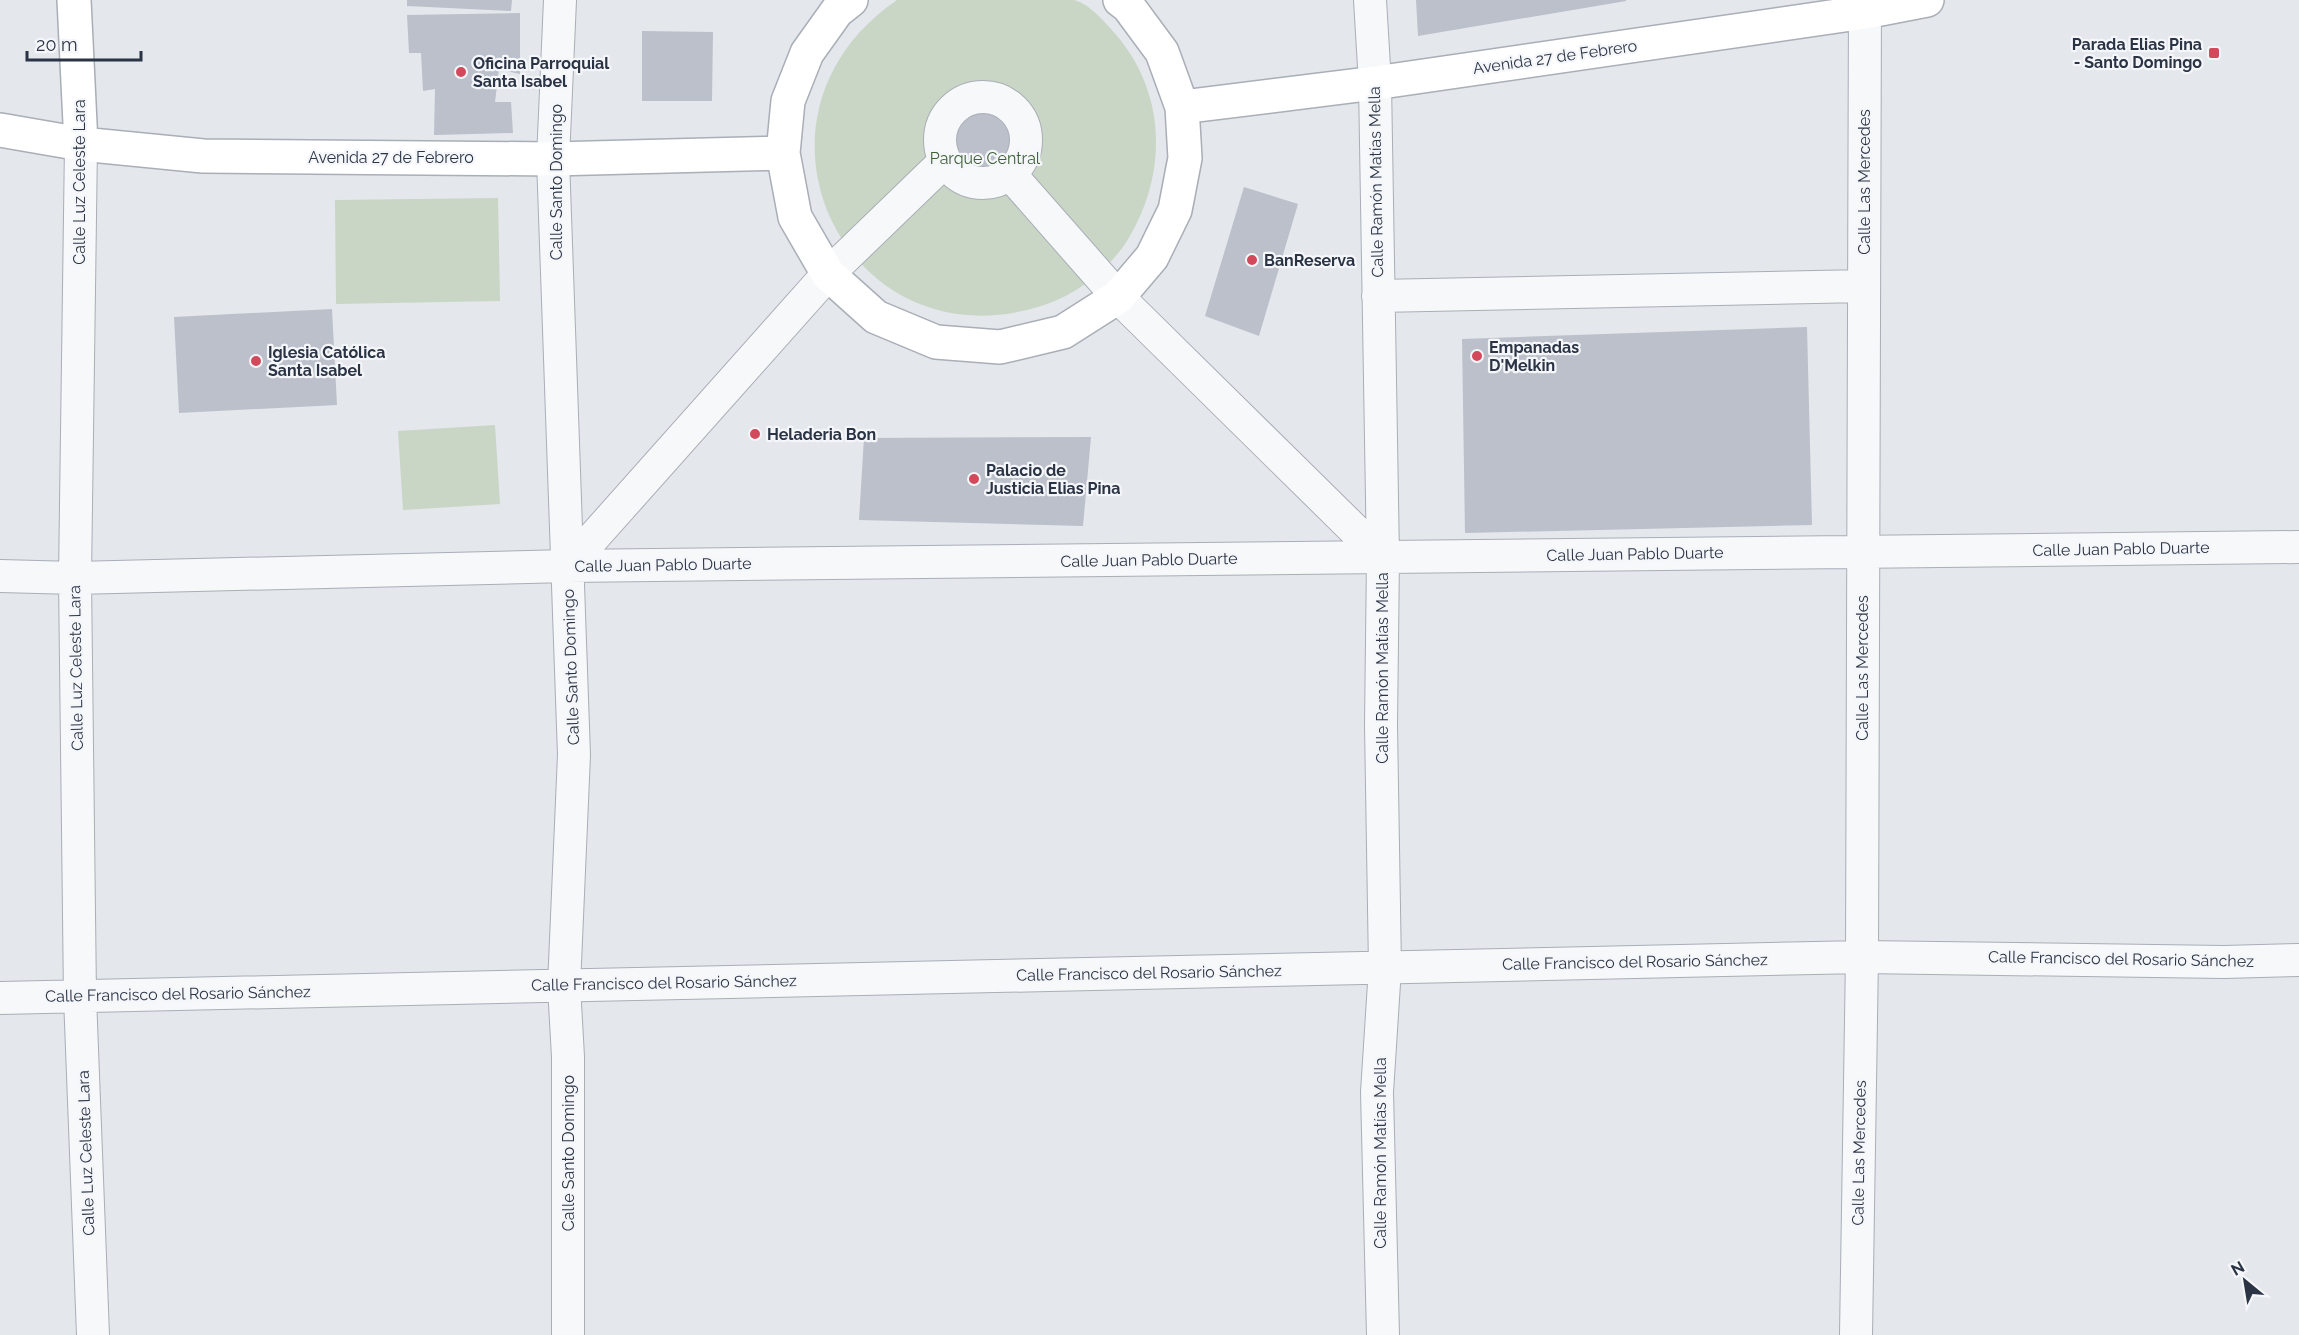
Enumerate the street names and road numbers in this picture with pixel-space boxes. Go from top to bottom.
street label: Avenida 27 de Febrero [1472,36,1638,78]
street label: Calle Ramón Matías Mella [1365,86,1387,278]
street label: Calle Luz Celeste Lara [70,99,89,265]
street label: Calle Santo Domingo [547,104,566,260]
street label: Calle Las Mercedes [1855,109,1874,255]
street label: Avenida 27 de Febrero [308,148,474,167]
street label: Calle Juan Pablo Duarte [2032,538,2210,560]
street label: Calle Juan Pablo Duarte [1546,543,1724,565]
street label: Calle Juan Pablo Duarte [1060,549,1238,571]
street label: Calle Juan Pablo Duarte [574,554,752,576]
street label: Calle Ramón Matías Mella [1373,572,1392,764]
street label: Calle Luz Celeste Lara [65,585,87,751]
street label: Calle Santo Domingo [559,589,583,745]
street label: Calle Las Mercedes [1853,595,1872,741]
street label: Calle Francisco del Rosario Sánchez [1988,947,2254,971]
street label: Calle Francisco del Rosario Sánchez [1502,950,1768,974]
street label: Calle Francisco del Rosario Sánchez [1016,961,1282,985]
street label: Calle Francisco del Rosario Sánchez [531,971,797,995]
street label: Calle Francisco del Rosario Sánchez [45,982,311,1006]
street label: Calle Ramón Matías Mella [1371,1057,1390,1249]
street label: Calle Luz Celeste Lara [74,1070,98,1236]
street label: Calle Santo Domingo [559,1075,578,1231]
street label: Calle Las Mercedes [1848,1080,1870,1226]

